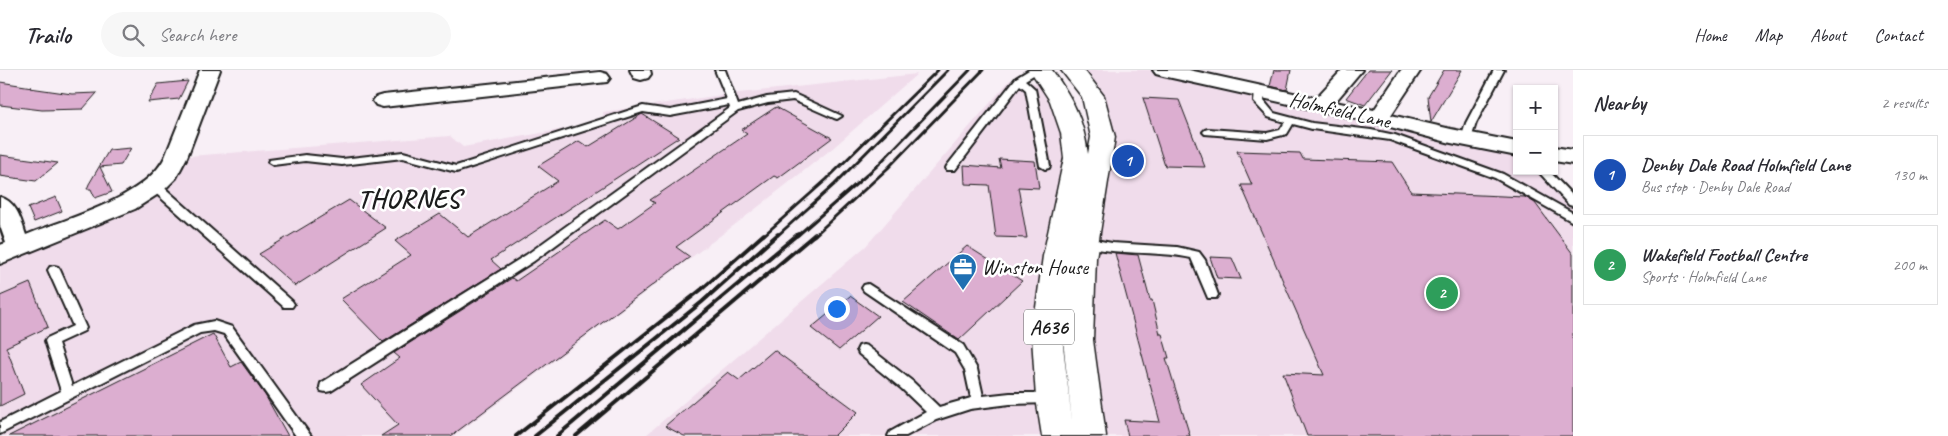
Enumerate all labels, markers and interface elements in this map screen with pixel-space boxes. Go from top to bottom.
search box [101,12,451,57]
text: Trailo [25,20,71,50]
icon: search [119,21,147,49]
text: Search here [159,23,236,47]
text: Home [1694,24,1727,46]
text: Map [1755,24,1782,46]
text: About [1810,24,1846,46]
text: Contact [1874,24,1923,46]
map controls [1513,85,1558,175]
button: + [1513,85,1558,130]
street label: Holmfield Lane [1287,86,1395,135]
text: Nearby [1593,90,1646,116]
text: 2 results [1881,93,1928,113]
button: − [1513,130,1558,175]
pin: 1 [1112,142,1144,180]
text: Denby Dale Road Holmfield Lane [1641,153,1850,177]
text: 1 [1606,165,1614,185]
text: 130 m [1893,165,1927,185]
text: Bus stop · Denby Dale Road [1641,177,1789,197]
district label: THORNES [357,182,466,215]
text: Wakefield Football Centre [1641,243,1807,267]
office icon: Winston House [948,252,978,291]
place label: Winston House [982,254,1089,280]
text: 2 [1606,255,1614,275]
text: 200 m [1893,255,1927,275]
text: Sports · Holmfield Lane [1641,267,1766,287]
pin: 2 [1426,274,1458,312]
your location [824,296,850,322]
road number: A636 [1024,310,1074,344]

